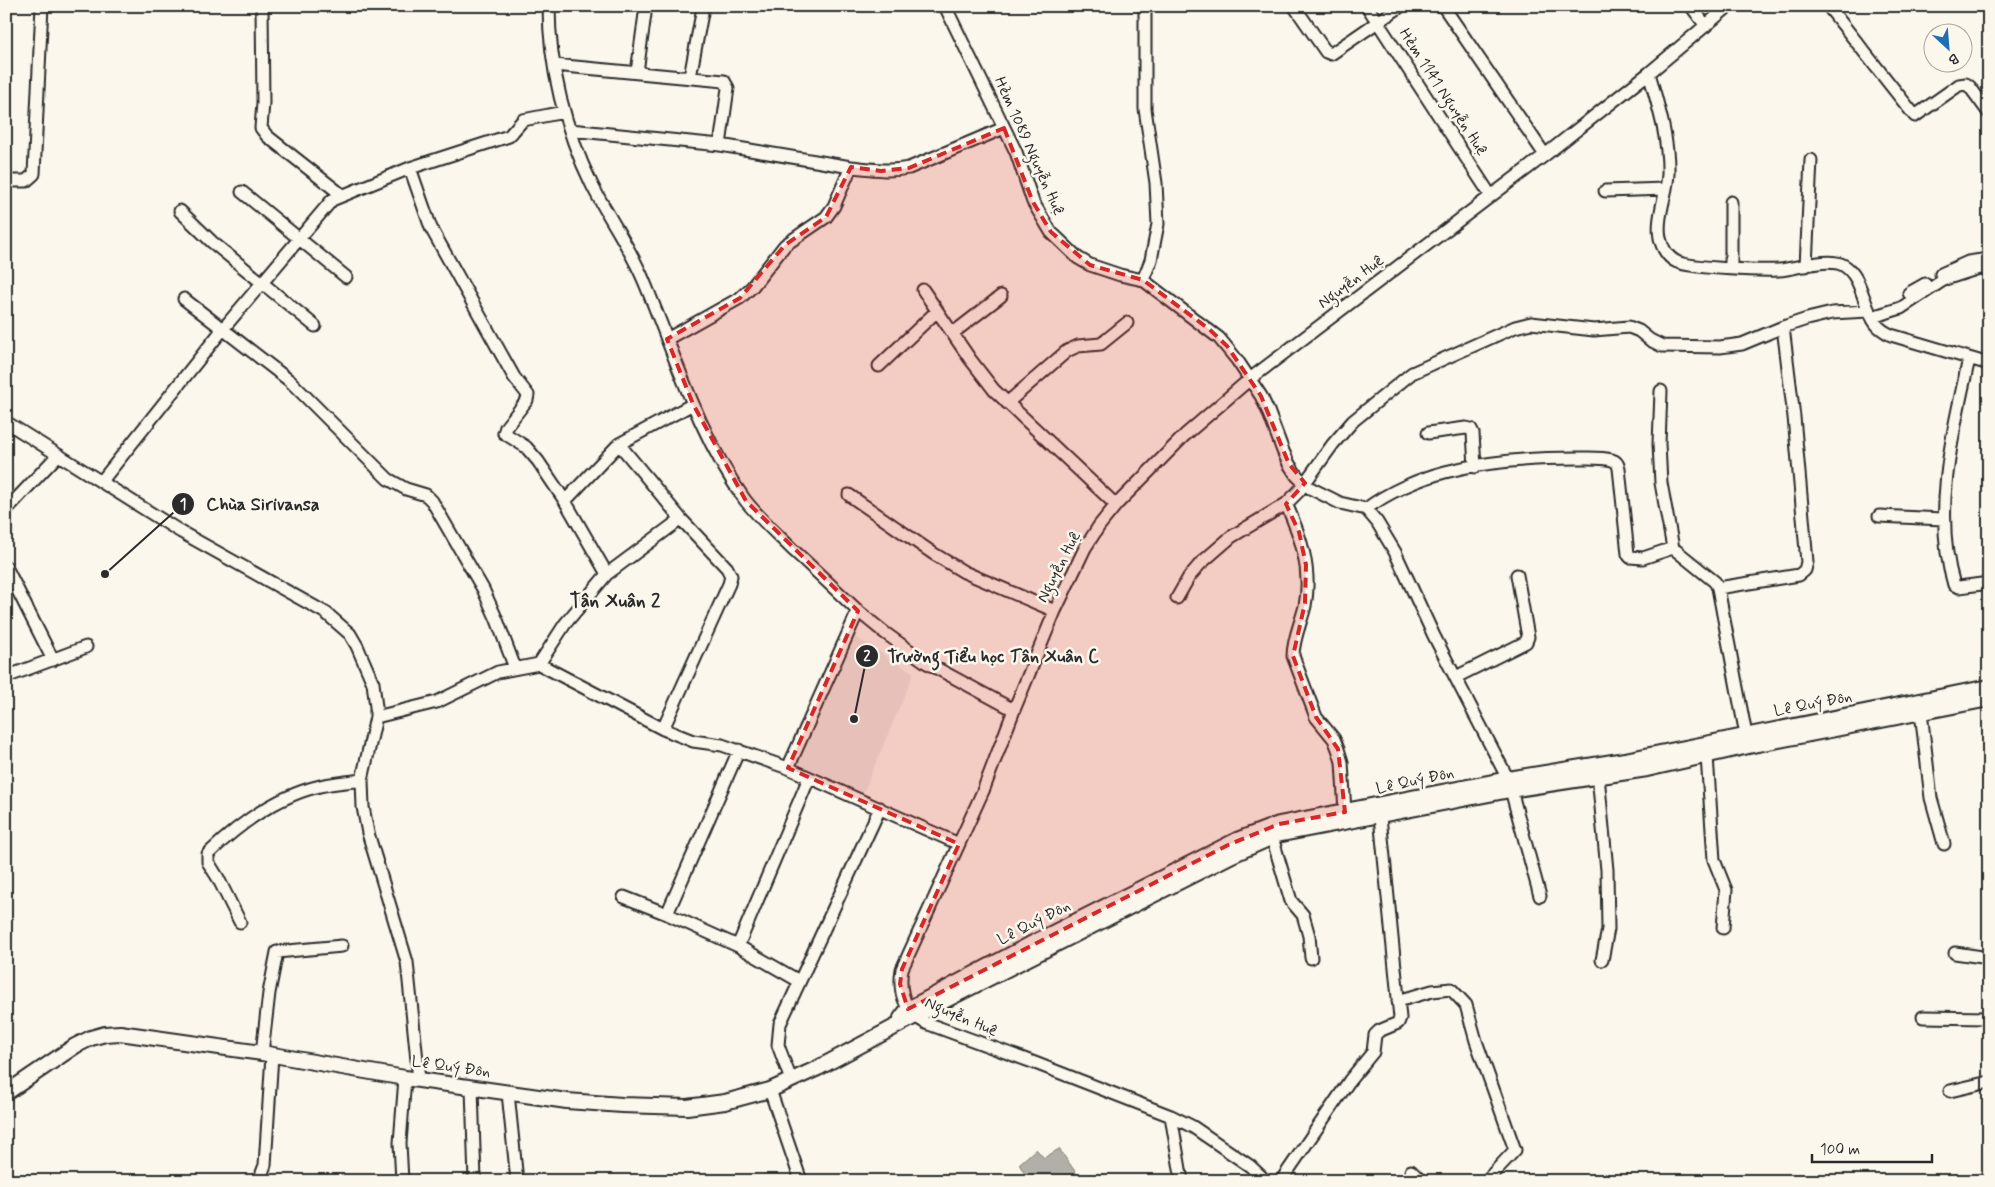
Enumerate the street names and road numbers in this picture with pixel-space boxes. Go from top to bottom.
street label: Hẻm 1141 Nguyễn Huệ [1393,24,1492,160]
street label: Hẻm 1089 Nguyễn Huệ [988,73,1069,219]
street label: Nguyễn Huệ [1314,250,1389,314]
street label: Nguyễn Huệ [1032,528,1087,607]
street label: Lê Quý Đôn [1772,686,1854,722]
street label: Lê Quý Đôn [1374,762,1456,800]
street label: Lê Quý Đôn [994,896,1074,950]
street label: Nguyễn Huệ [921,992,1001,1043]
street label: Lê Quý Đôn [410,1051,492,1083]

